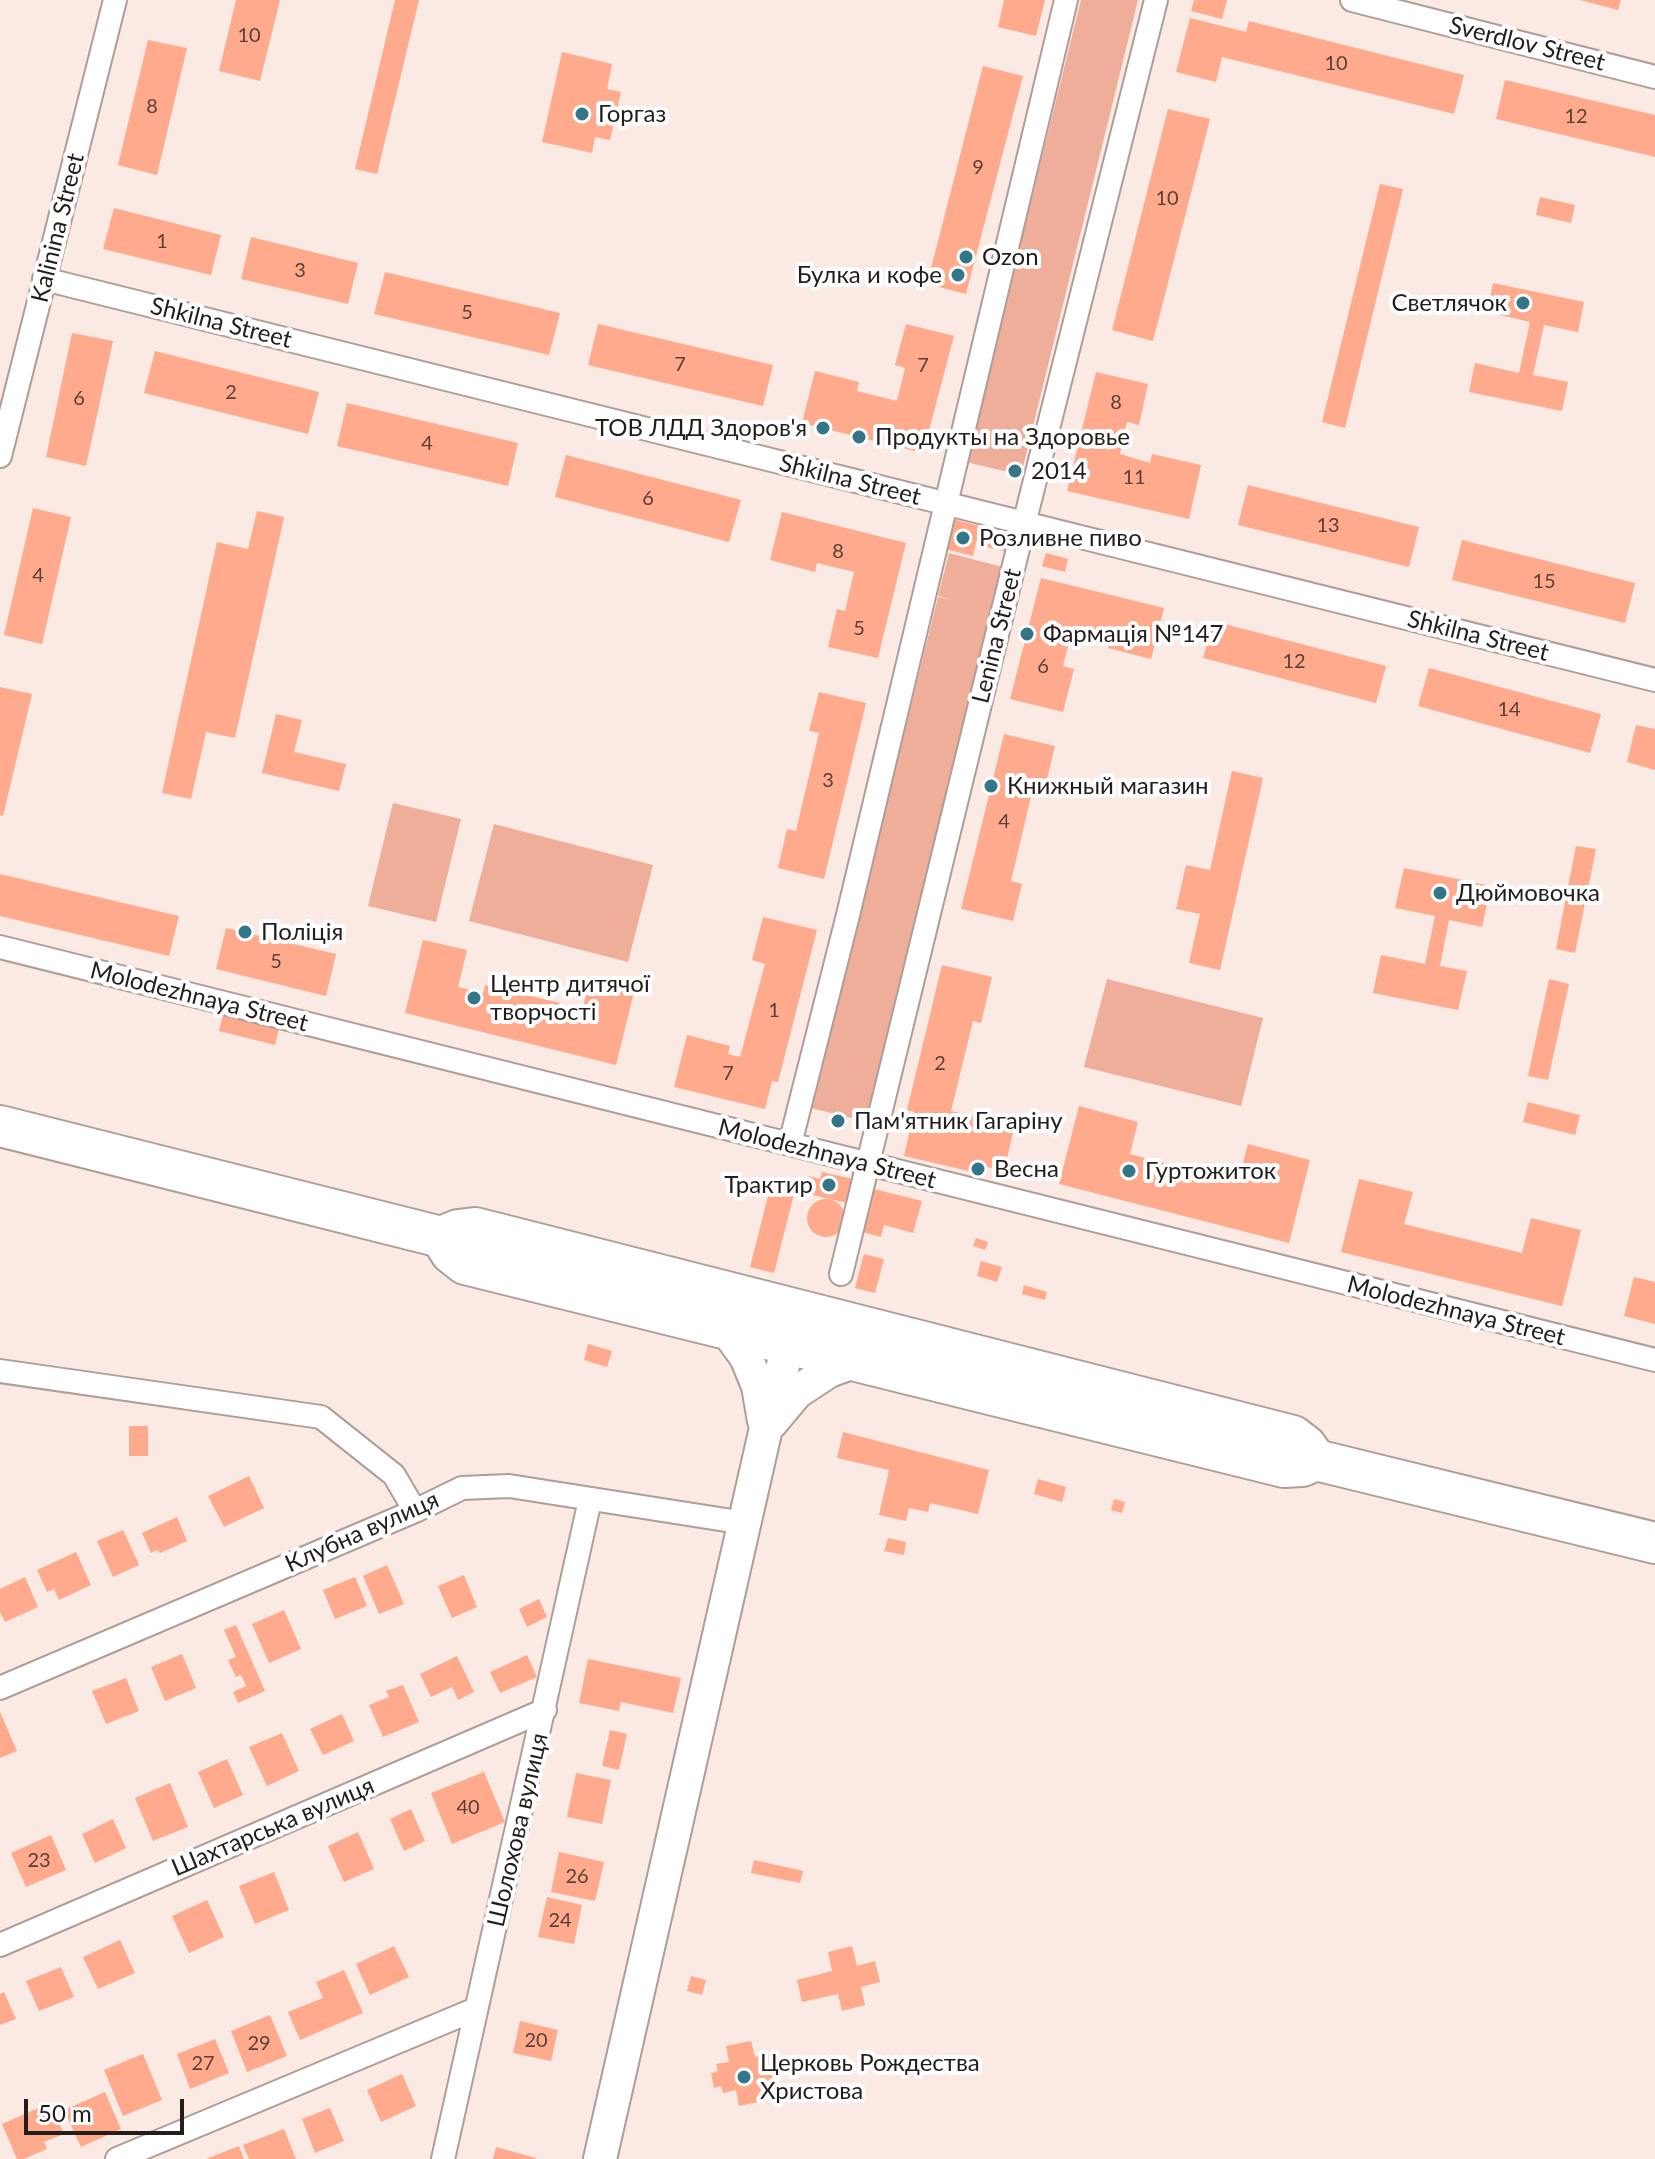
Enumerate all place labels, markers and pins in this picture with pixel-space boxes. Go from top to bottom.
place label: Горгаз [598,100,666,128]
marker: Горгаз [573,105,591,123]
place label: Ozon [982,243,1039,271]
marker: Ozon [957,248,975,266]
place label: Булка и кофе [797,261,942,289]
marker: Булка и кофе [949,266,967,284]
place label: Светлячок [1391,289,1507,317]
marker: Светлячок [1514,294,1532,312]
place label: ТОВ ЛДД Здоров'я [595,414,807,442]
marker: ТОВ ЛДД Здоров'я [814,419,832,437]
place label: Продукты на Здоровье [875,423,1130,451]
marker: Продукты на Здоровье [850,428,868,446]
place label: 2014 [1031,457,1087,485]
marker: 2014 [1006,462,1024,480]
place label: Розливне пиво [979,524,1142,552]
marker: Розливне пиво [954,529,972,547]
place label: Фармація №147 [1043,620,1223,648]
marker: Фармація №147 [1018,625,1036,643]
place label: Книжный магазин [1007,772,1209,800]
marker: Книжный магазин [982,777,1000,795]
place label: Дюймовочка [1456,879,1600,907]
marker: Дюймовочка [1431,884,1449,902]
place label: Поліція [261,918,343,946]
marker: Поліція [236,923,254,941]
place label: Центр дитячої творчості [490,970,650,1026]
marker: Центр дитячої творчості [465,989,483,1007]
place label: Пам'ятник Гагаріну [854,1107,1063,1135]
marker: Пам'ятник Гагаріну [829,1112,847,1130]
place label: Весна [994,1155,1059,1183]
place label: Гуртожиток [1145,1157,1276,1185]
marker: Весна [969,1160,987,1178]
marker: Гуртожиток [1120,1162,1138,1180]
place label: Трактир [724,1171,813,1199]
marker: Трактир [820,1176,838,1194]
place label: Церковь Рождества Христова [760,2049,980,2105]
marker: Церковь Рождества Христова [735,2068,753,2086]

